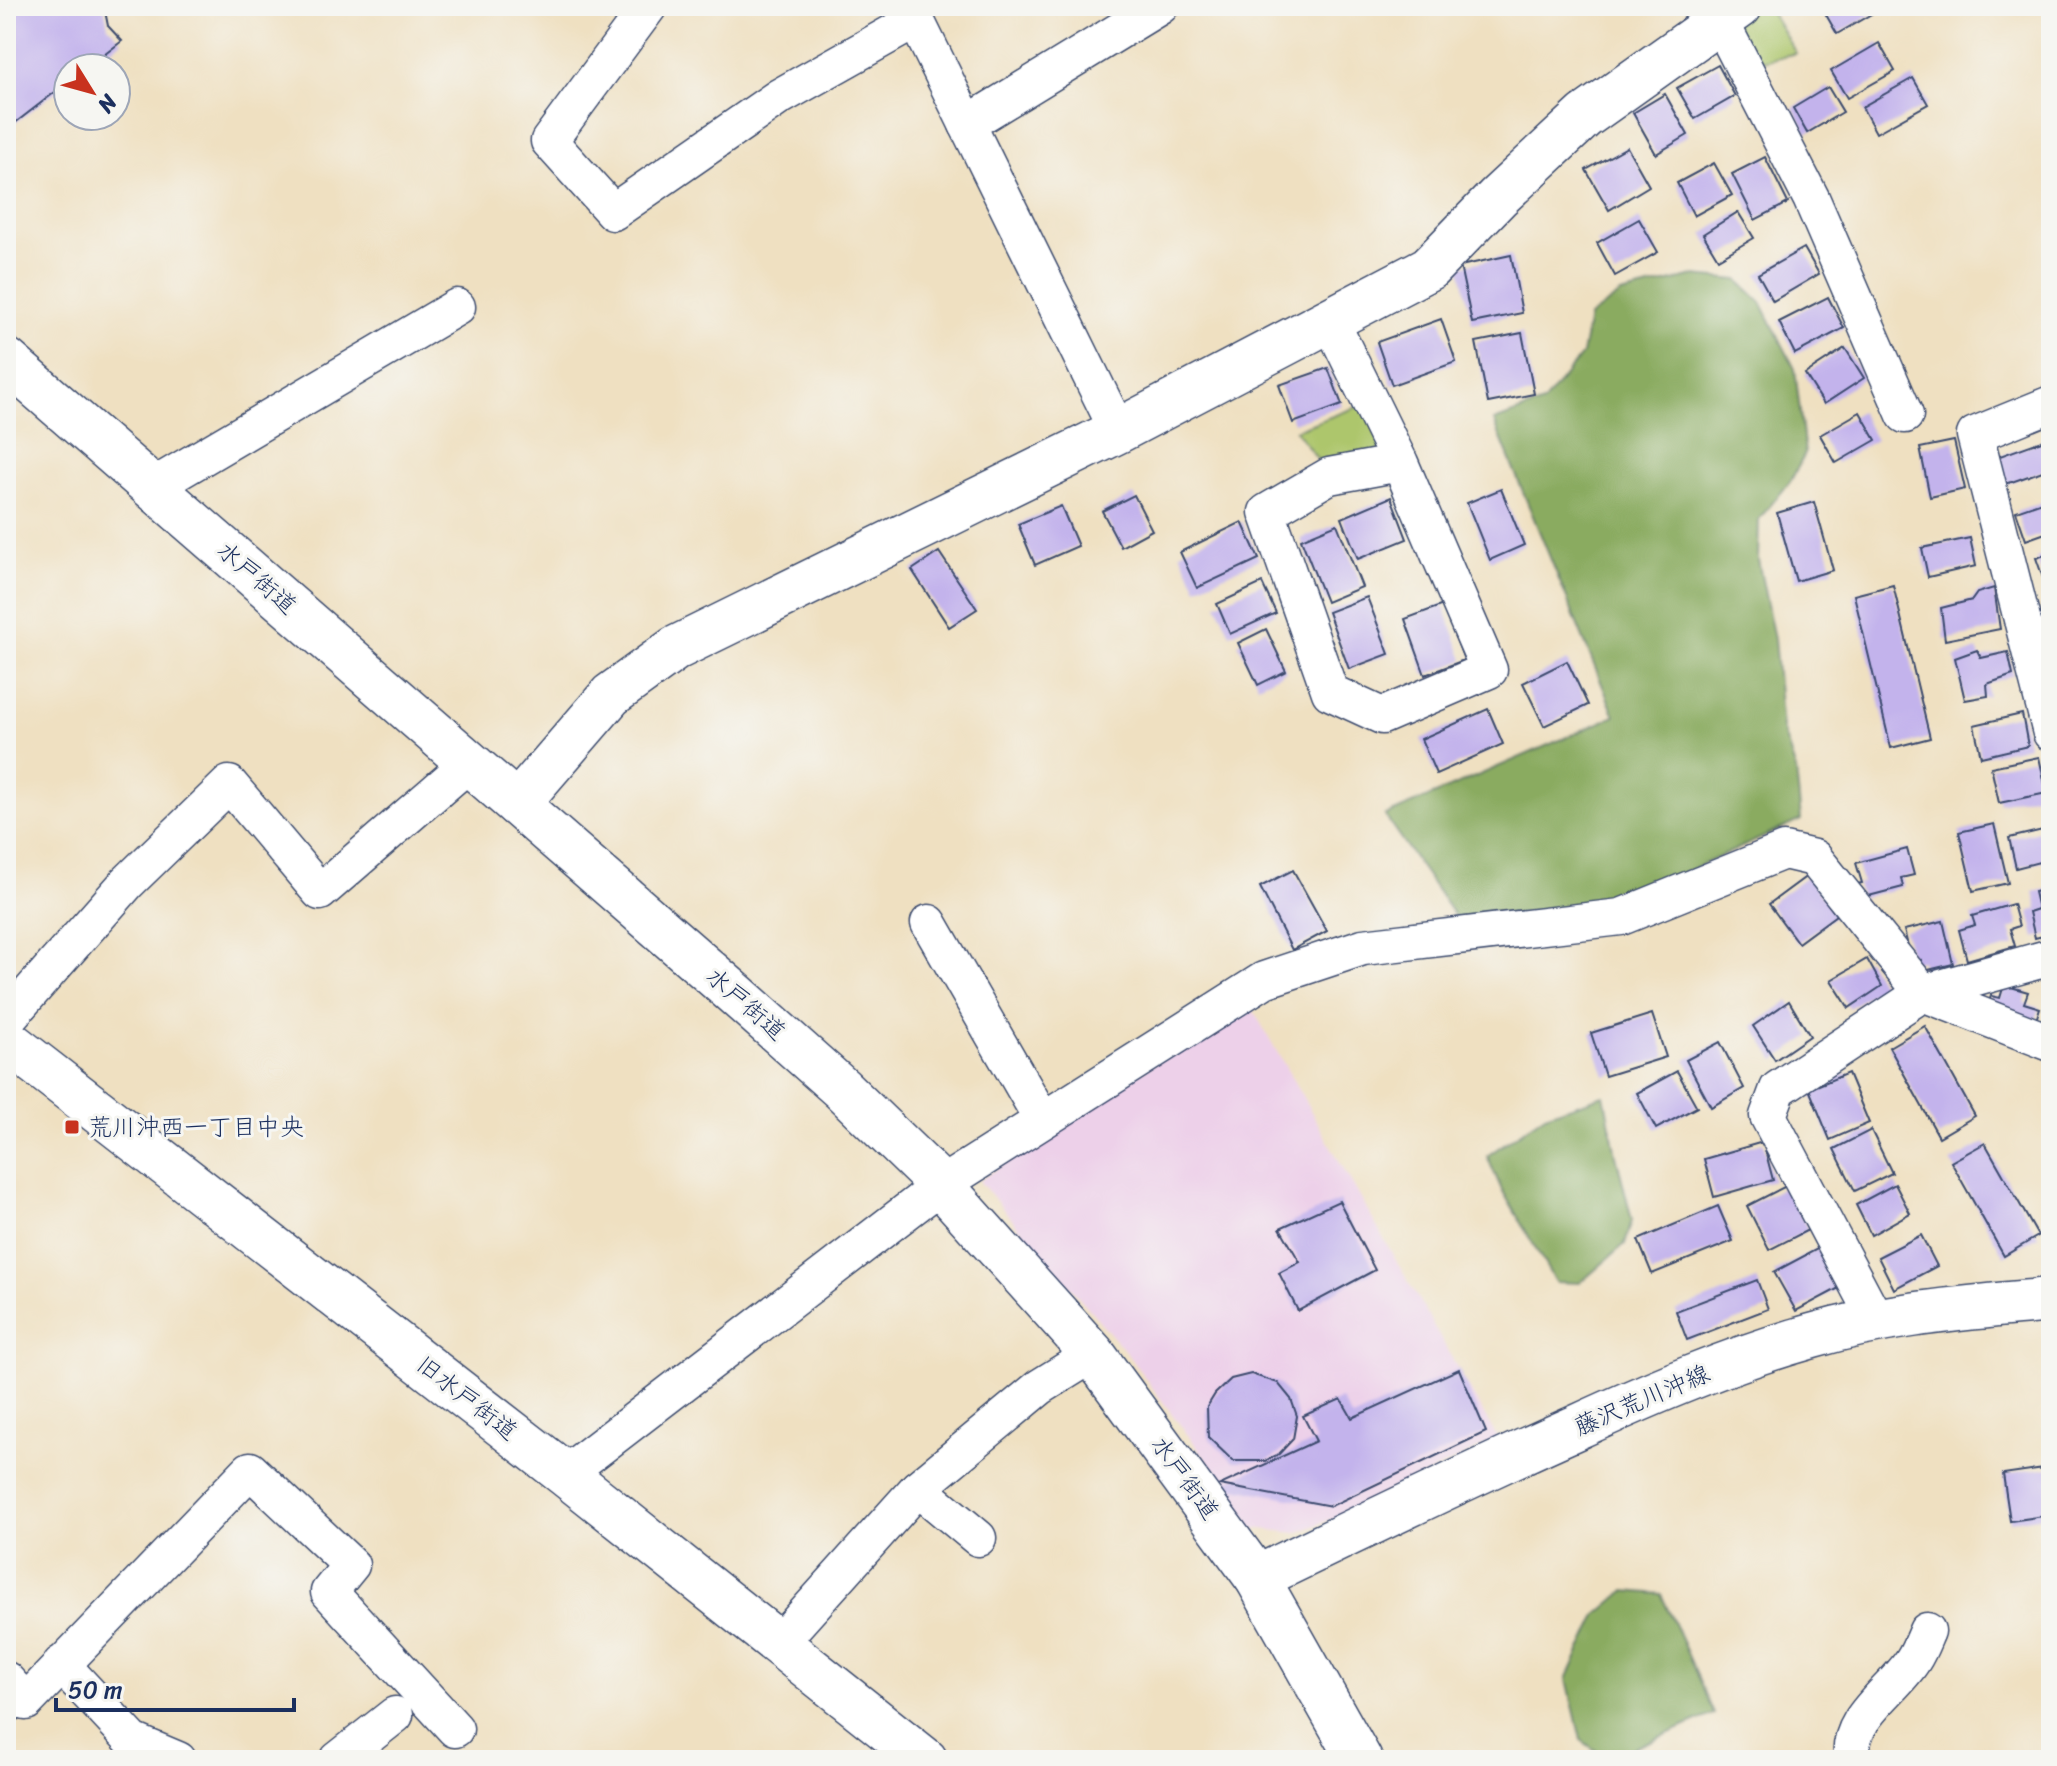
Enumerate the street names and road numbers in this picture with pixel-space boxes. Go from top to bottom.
street label: 水戸街道 [207,531,307,625]
street label: 水戸街道 [696,957,796,1051]
street label: 旧水戸街道 [407,1345,527,1451]
street label: 藤沢荒川沖線 [1568,1353,1716,1447]
street label: 水戸街道 [1140,1427,1230,1529]

